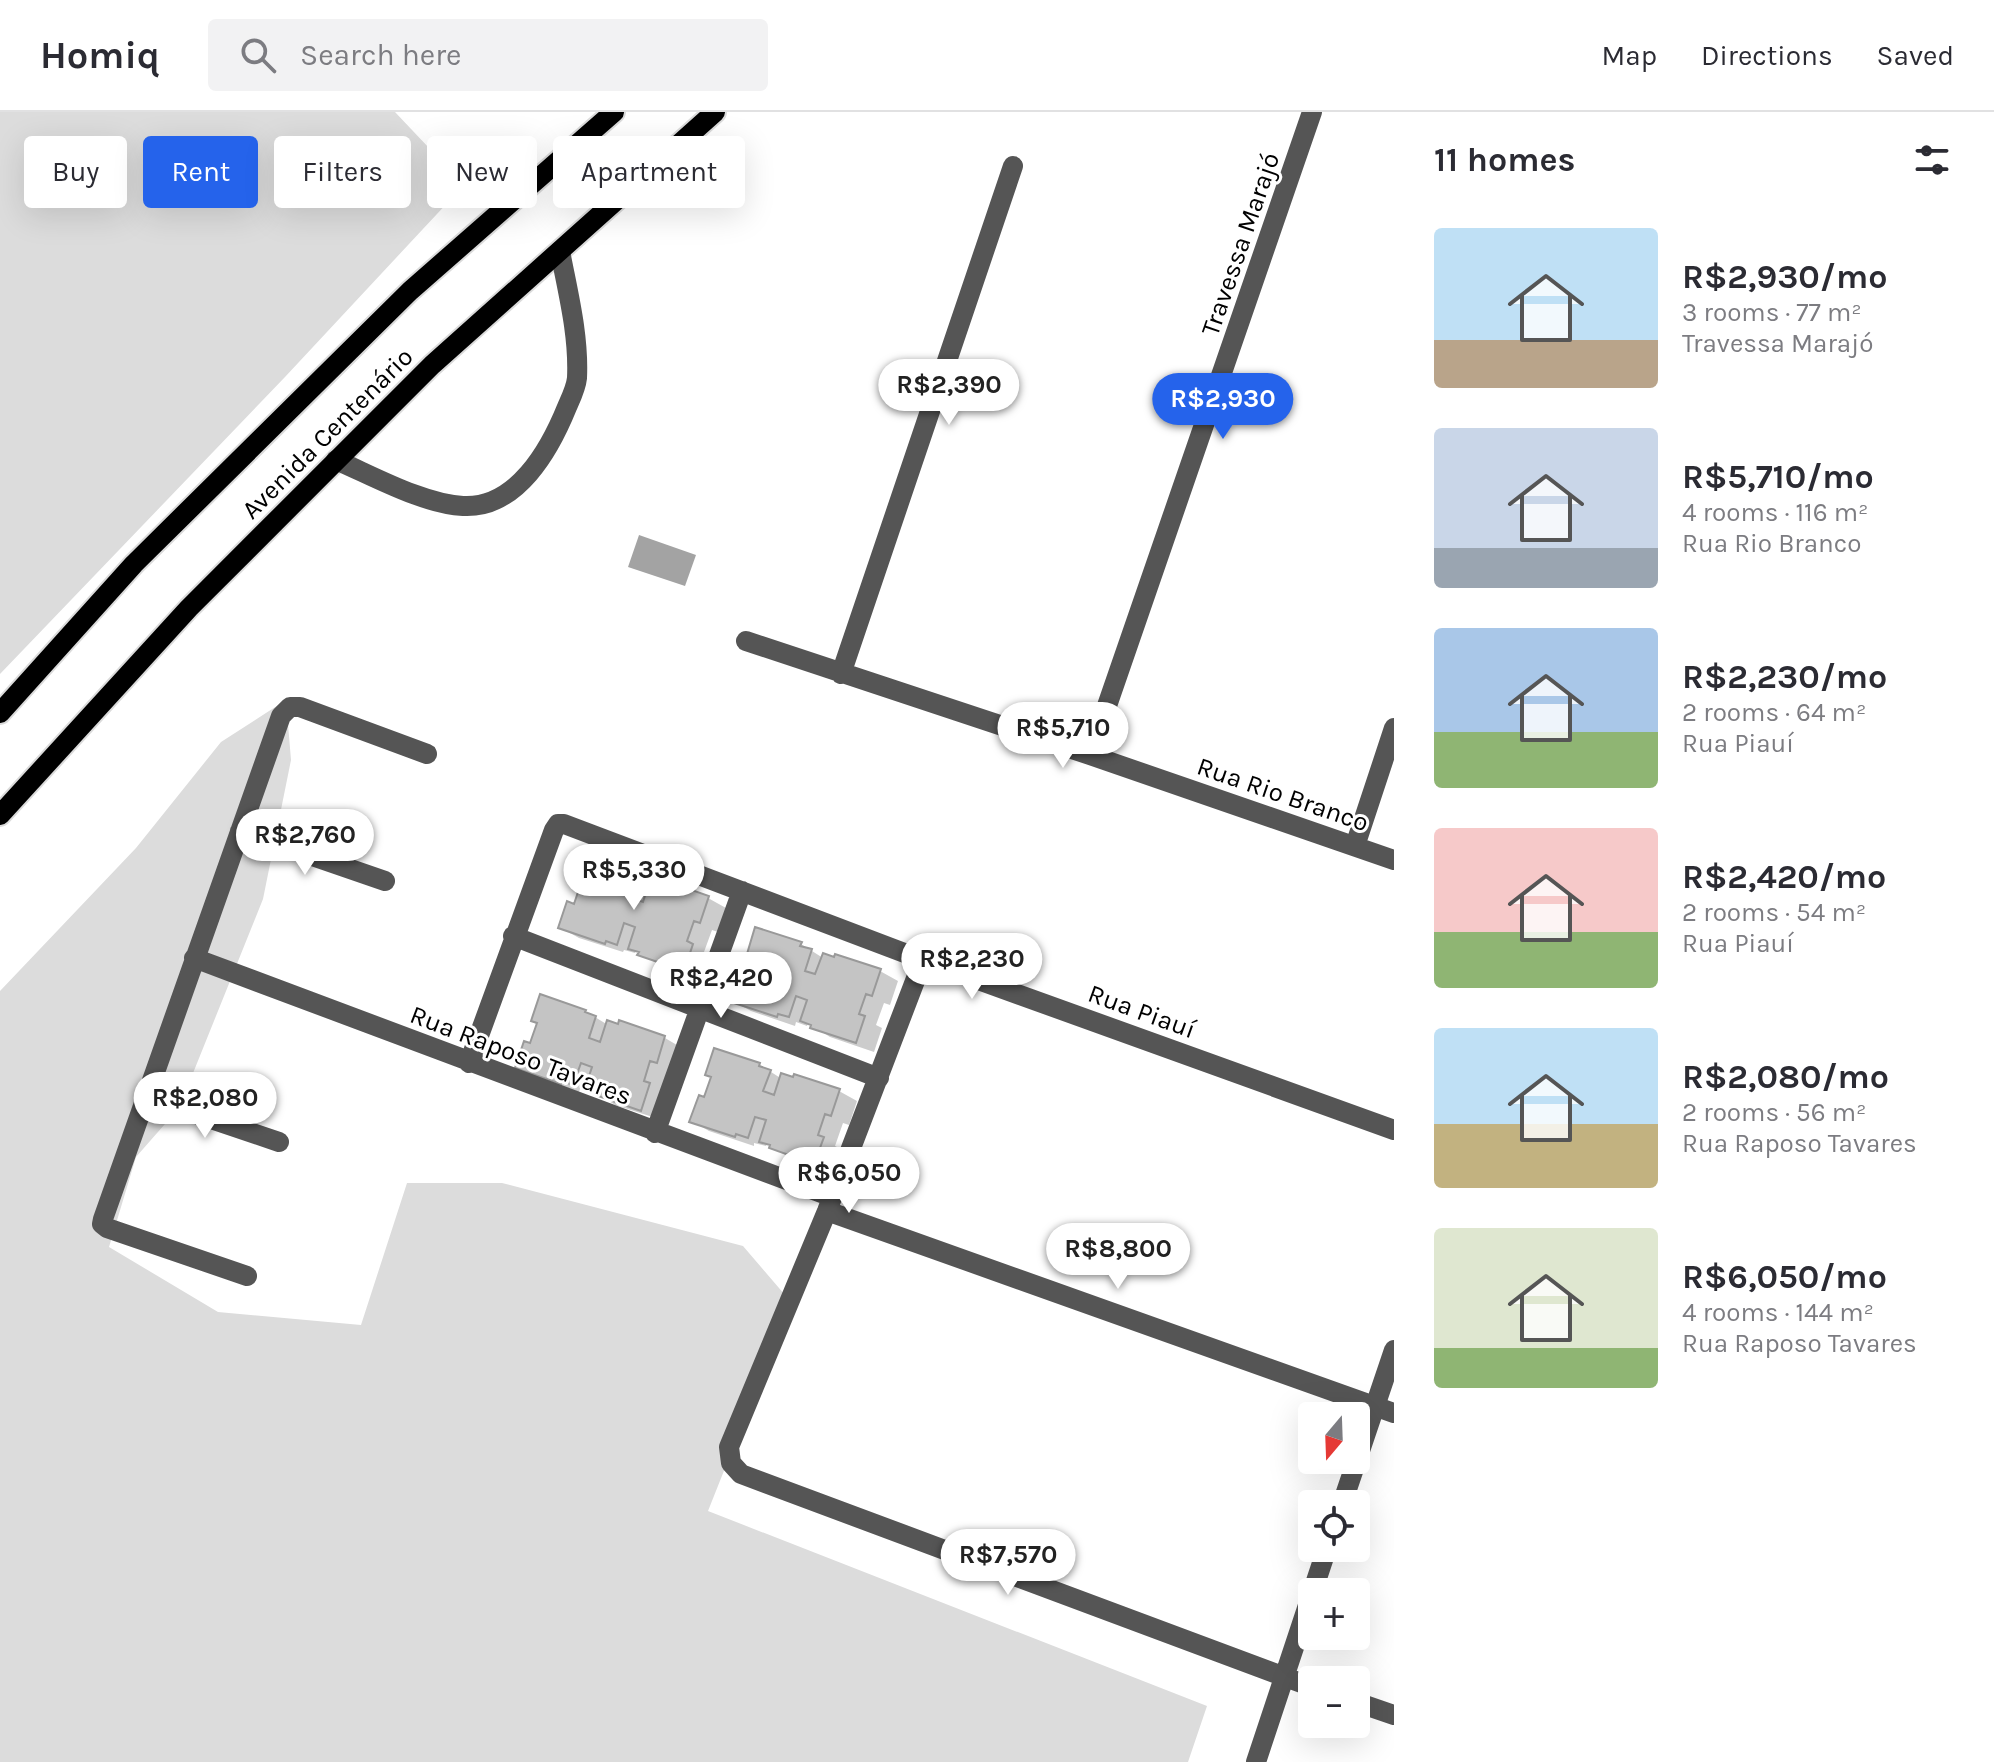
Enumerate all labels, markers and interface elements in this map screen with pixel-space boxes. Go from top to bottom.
search box [208,19,768,91]
text: Homiq [40,33,160,78]
icon: search [236,33,280,77]
text: Search here [300,37,461,73]
text: Map [1602,39,1657,72]
text: Directions [1701,39,1833,72]
text: Saved [1877,39,1954,72]
chip: Buy [24,136,127,208]
chip: Rent [143,136,258,208]
chip: Filters [274,136,411,208]
chip: New [427,136,537,208]
chip: Apartment [553,136,745,208]
icon: filters [1910,138,1954,182]
text: 11 homes [1434,140,1576,180]
street label: Travessa Marajó [1195,149,1286,340]
text: R$2,930/mo [1682,257,1887,297]
icon: home [1498,260,1594,356]
text: 3 rooms · 77 m² [1682,297,1862,328]
text: Travessa Marajó [1682,328,1873,359]
street label: Avenida Centenário [235,341,419,525]
pin: R$2,390 [875,359,1023,427]
text: R$2,390 [896,369,1002,400]
pin: R$2,930 [1149,373,1297,441]
text: R$2,930 [1170,383,1276,414]
text: R$5,710/mo [1682,457,1874,497]
icon: home [1498,460,1594,556]
text: 4 rooms · 116 m² [1682,497,1869,528]
text: Rua Rio Branco [1682,528,1861,559]
text: R$2,230/mo [1682,657,1887,697]
icon: home [1498,660,1594,756]
text: 2 rooms · 64 m² [1682,697,1866,728]
pin: R$5,710 [989,702,1137,770]
text: R$5,710 [1015,712,1111,743]
text: Rua Piauí [1682,728,1794,759]
street label: Rua Rio Branco [1193,751,1373,838]
pin: R$2,760 [231,809,379,877]
text: R$2,760 [254,819,356,850]
pin: R$5,330 [560,844,708,912]
text: R$5,330 [581,854,687,885]
text: R$2,420/mo [1682,857,1886,897]
icon: home [1498,860,1594,956]
text: 2 rooms · 54 m² [1682,897,1866,928]
text: Rua Piauí [1682,928,1794,959]
pin: R$2,230 [898,933,1046,1001]
text: R$2,230 [919,943,1025,974]
pin: R$2,420 [647,952,795,1020]
text: R$2,420 [669,962,773,993]
street label: Rua Piauí [1084,978,1200,1045]
street label: Rua Raposo Tavares [406,999,636,1112]
text: R$2,080/mo [1682,1057,1889,1097]
icon: home [1498,1060,1594,1156]
pin: R$2,080 [131,1072,279,1140]
text: R$2,080 [152,1082,258,1113]
text: 2 rooms · 56 m² [1682,1097,1867,1128]
text: Rua Raposo Tavares [1682,1128,1917,1159]
pin: R$6,050 [775,1147,923,1215]
text: R$6,050 [796,1157,902,1188]
pin: R$8,800 [1044,1223,1192,1291]
text: R$8,800 [1064,1233,1172,1264]
text: R$6,050/mo [1682,1257,1887,1297]
icon: home [1498,1260,1594,1356]
text: 4 rooms · 144 m² [1682,1297,1874,1328]
text: Rua Raposo Tavares [1682,1328,1917,1359]
north arrow [1298,1402,1370,1474]
map controls [1298,1402,1370,1738]
button: locate [1298,1490,1370,1562]
pin: R$7,570 [934,1529,1082,1597]
text: R$7,570 [959,1539,1057,1570]
button: + [1298,1578,1370,1650]
button: − [1298,1666,1370,1738]

